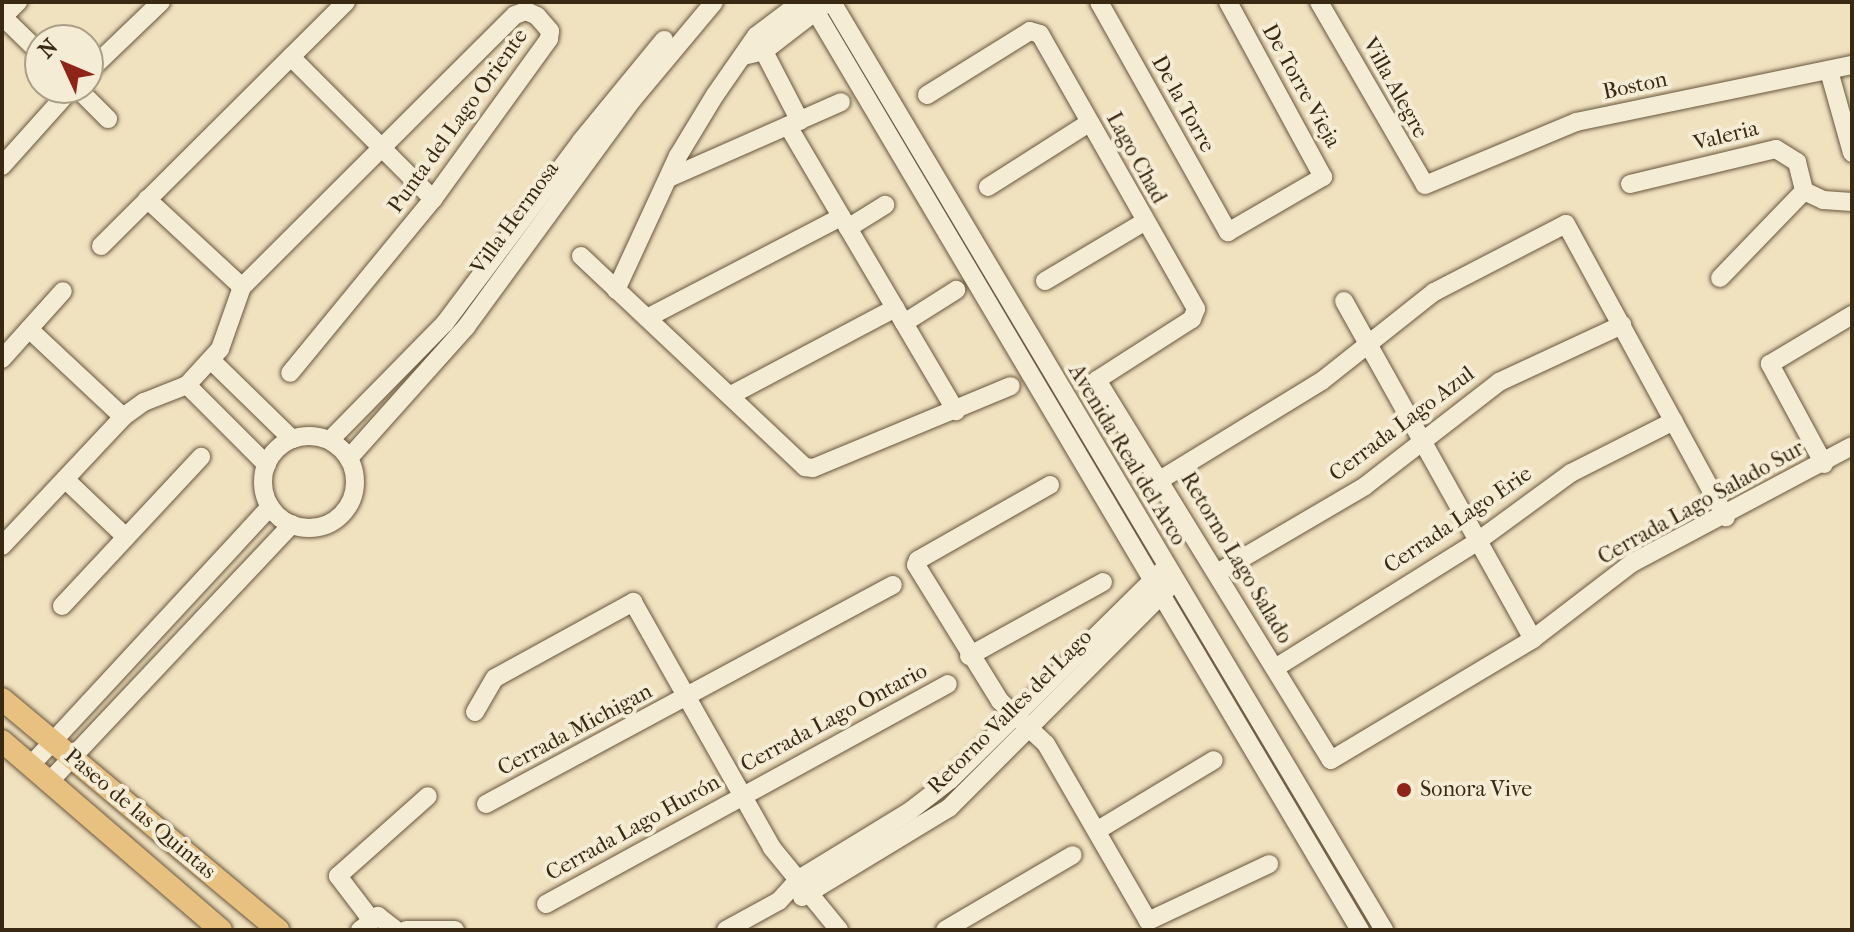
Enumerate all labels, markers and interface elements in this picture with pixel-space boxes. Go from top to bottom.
street label: De Torre Vieja [1256,19,1346,153]
north arrow [24,24,104,104]
street label: Punta del Lago Oriente [382,24,534,218]
street label: Villa Alegre [1357,33,1433,143]
text: N [33,34,63,64]
street label: De la Torre [1146,51,1220,157]
street label: Boston [1600,66,1670,106]
street label: Lago Chad [1100,108,1172,208]
street label: Valeria [1691,115,1761,157]
street label: Villa Hermosa [465,156,565,280]
street label: Avenida Real del Arco [1062,360,1192,550]
street label: Cerrada Lago Azul [1324,361,1480,487]
street label: Cerrada Lago Salado Sur [1593,435,1809,571]
street label: Cerrada Lago Erie [1379,461,1537,579]
street label: Retorno Lago Salado [1174,467,1298,649]
street label: Retorno Valles del Lago [922,624,1098,800]
street label: Cerrada Lago Ontario [736,658,932,778]
street label: Cerrada Michigan [493,678,657,782]
street label: Paseo de las Quintas [59,743,221,885]
street label: Cerrada Lago Hurón [541,769,725,887]
place label: Sonora Vive [1420,777,1532,803]
marker: Sonora Vive [1395,781,1413,799]

